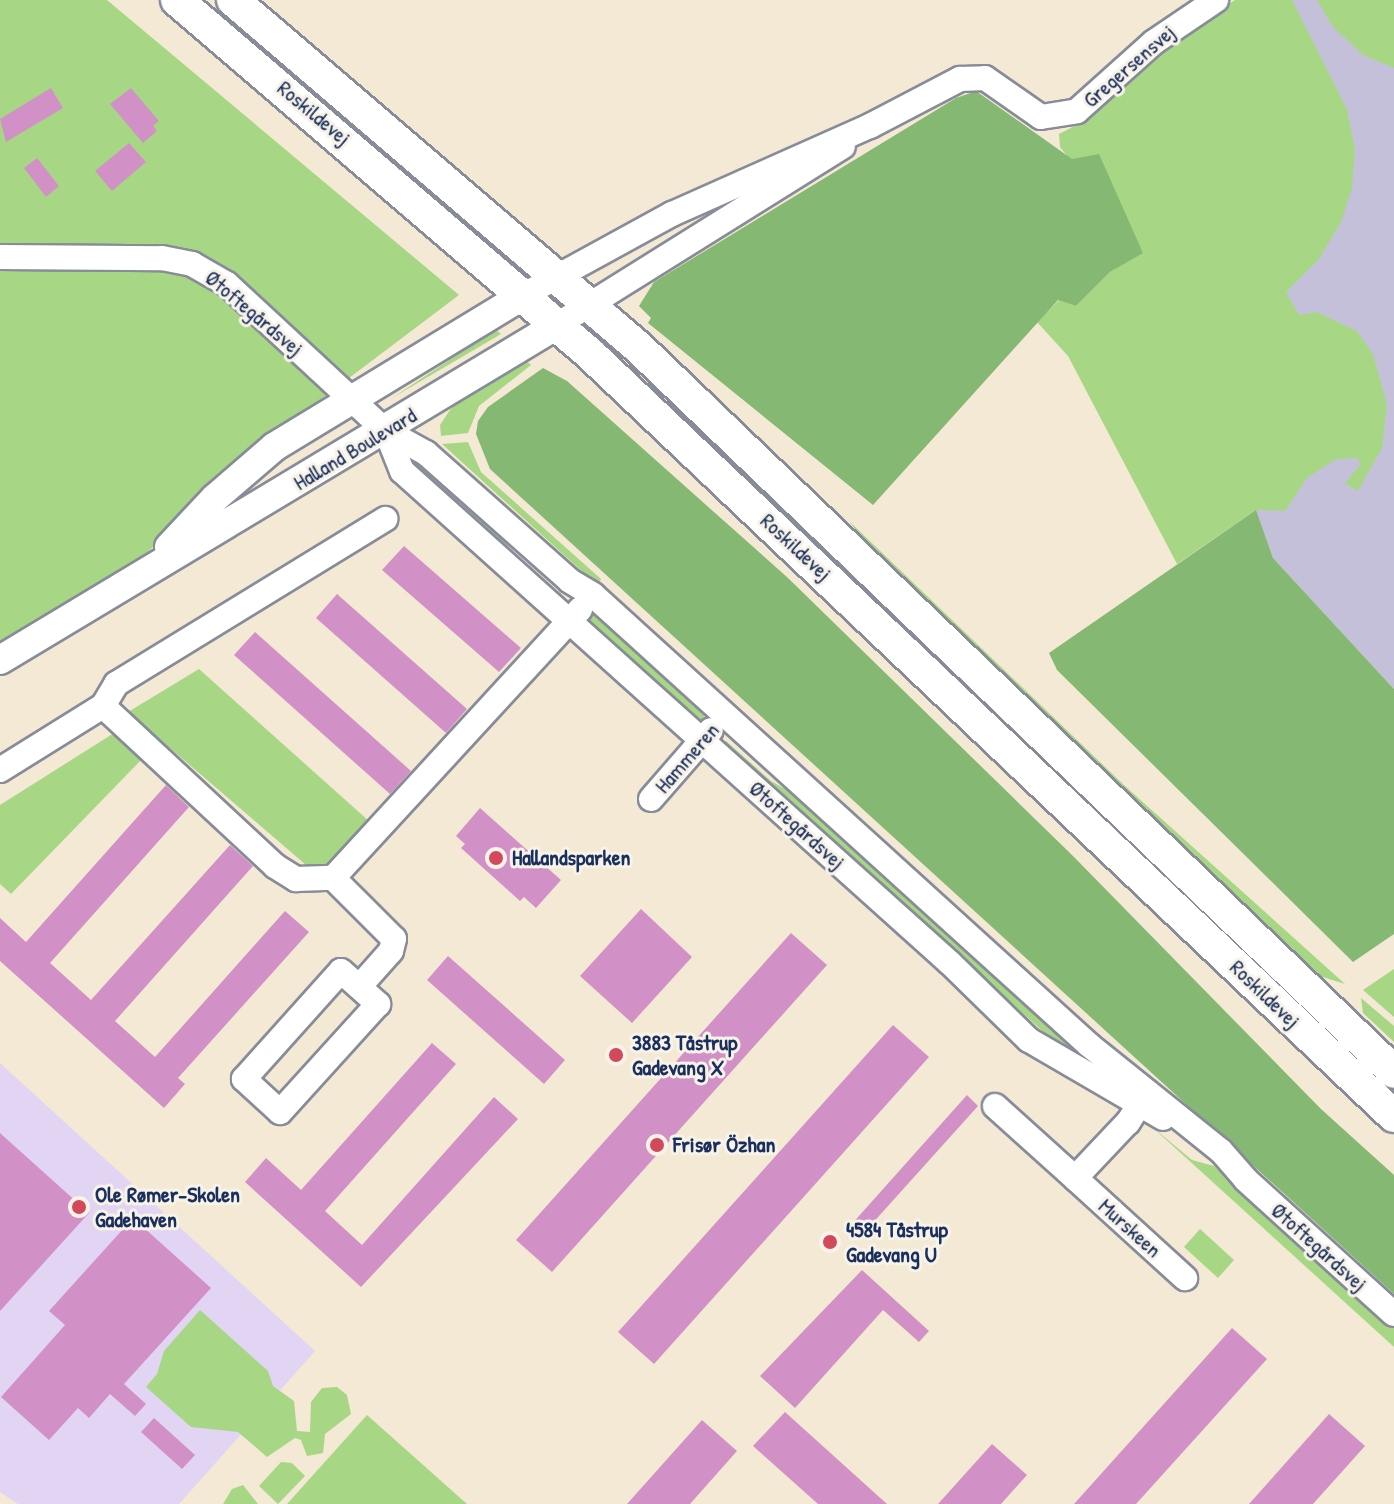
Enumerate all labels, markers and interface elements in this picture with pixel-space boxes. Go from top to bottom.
street label: Gregersensvej [1078,19,1180,113]
street label: Roskildevej [272,75,356,151]
street label: Øtoftegårdsvej [200,264,308,362]
street label: Halland Boulevard [289,402,421,496]
street label: Roskildevej [755,508,837,586]
street label: Hammeren [649,717,725,799]
street label: Øtoftegårdsvej [744,775,850,875]
place label: Hallandsparken [512,845,630,871]
marker: Hallandsparken [487,849,505,867]
street label: Roskildevej [1224,954,1306,1034]
place label: 3883 Tåstrup Gadevang X [632,1029,737,1080]
marker: 3883 Tåstrup Gadevang X [607,1046,625,1064]
place label: Frisør Özhan [673,1132,775,1158]
marker: Frisør Özhan [648,1136,666,1154]
place label: Ole Rømer-Skolen Gadehaven [95,1181,240,1232]
street label: Murskeen [1093,1193,1167,1263]
street label: Øtoftegårdsvej [1266,1197,1372,1297]
marker: Ole Rømer-Skolen Gadehaven [70,1198,88,1216]
place label: 4584 Tåstrup Gadevang U [846,1216,948,1268]
marker: 4584 Tåstrup Gadevang U [821,1233,839,1251]

